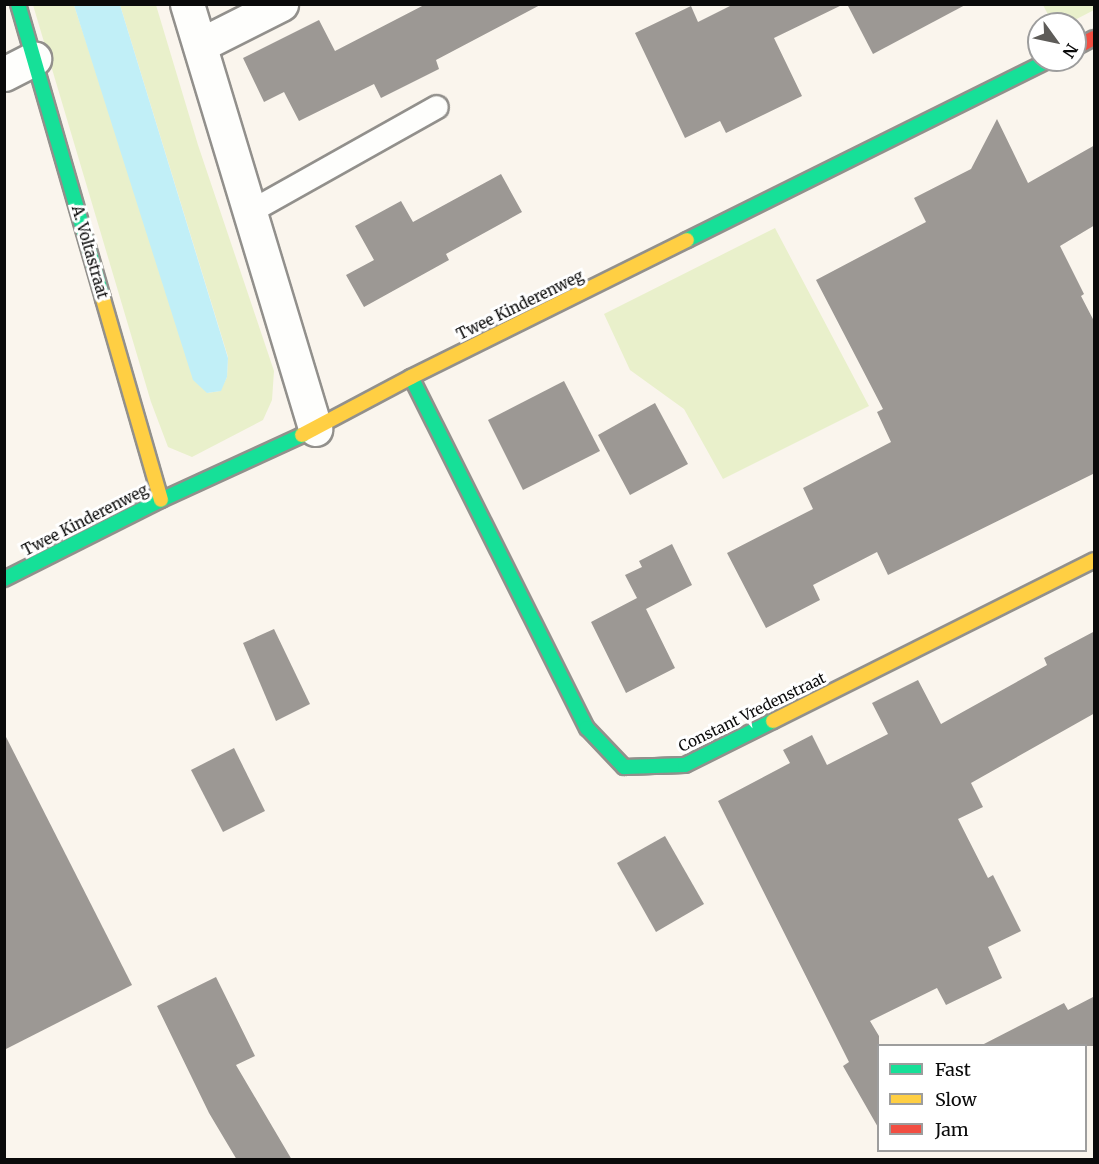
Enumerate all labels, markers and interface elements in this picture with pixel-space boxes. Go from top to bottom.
north arrow [1027,12,1087,72]
text: N [1059,40,1082,61]
street label: A. Voltastraat [68,203,112,301]
street label: Twee Kinderenweg [454,266,586,344]
street label: Twee Kinderenweg [19,480,151,560]
street label: Constant Vredenstraat [676,669,828,755]
legend [877,1044,1087,1152]
text: Fast [935,1058,971,1081]
text: Slow [935,1088,977,1111]
text: Jam [935,1118,969,1141]

